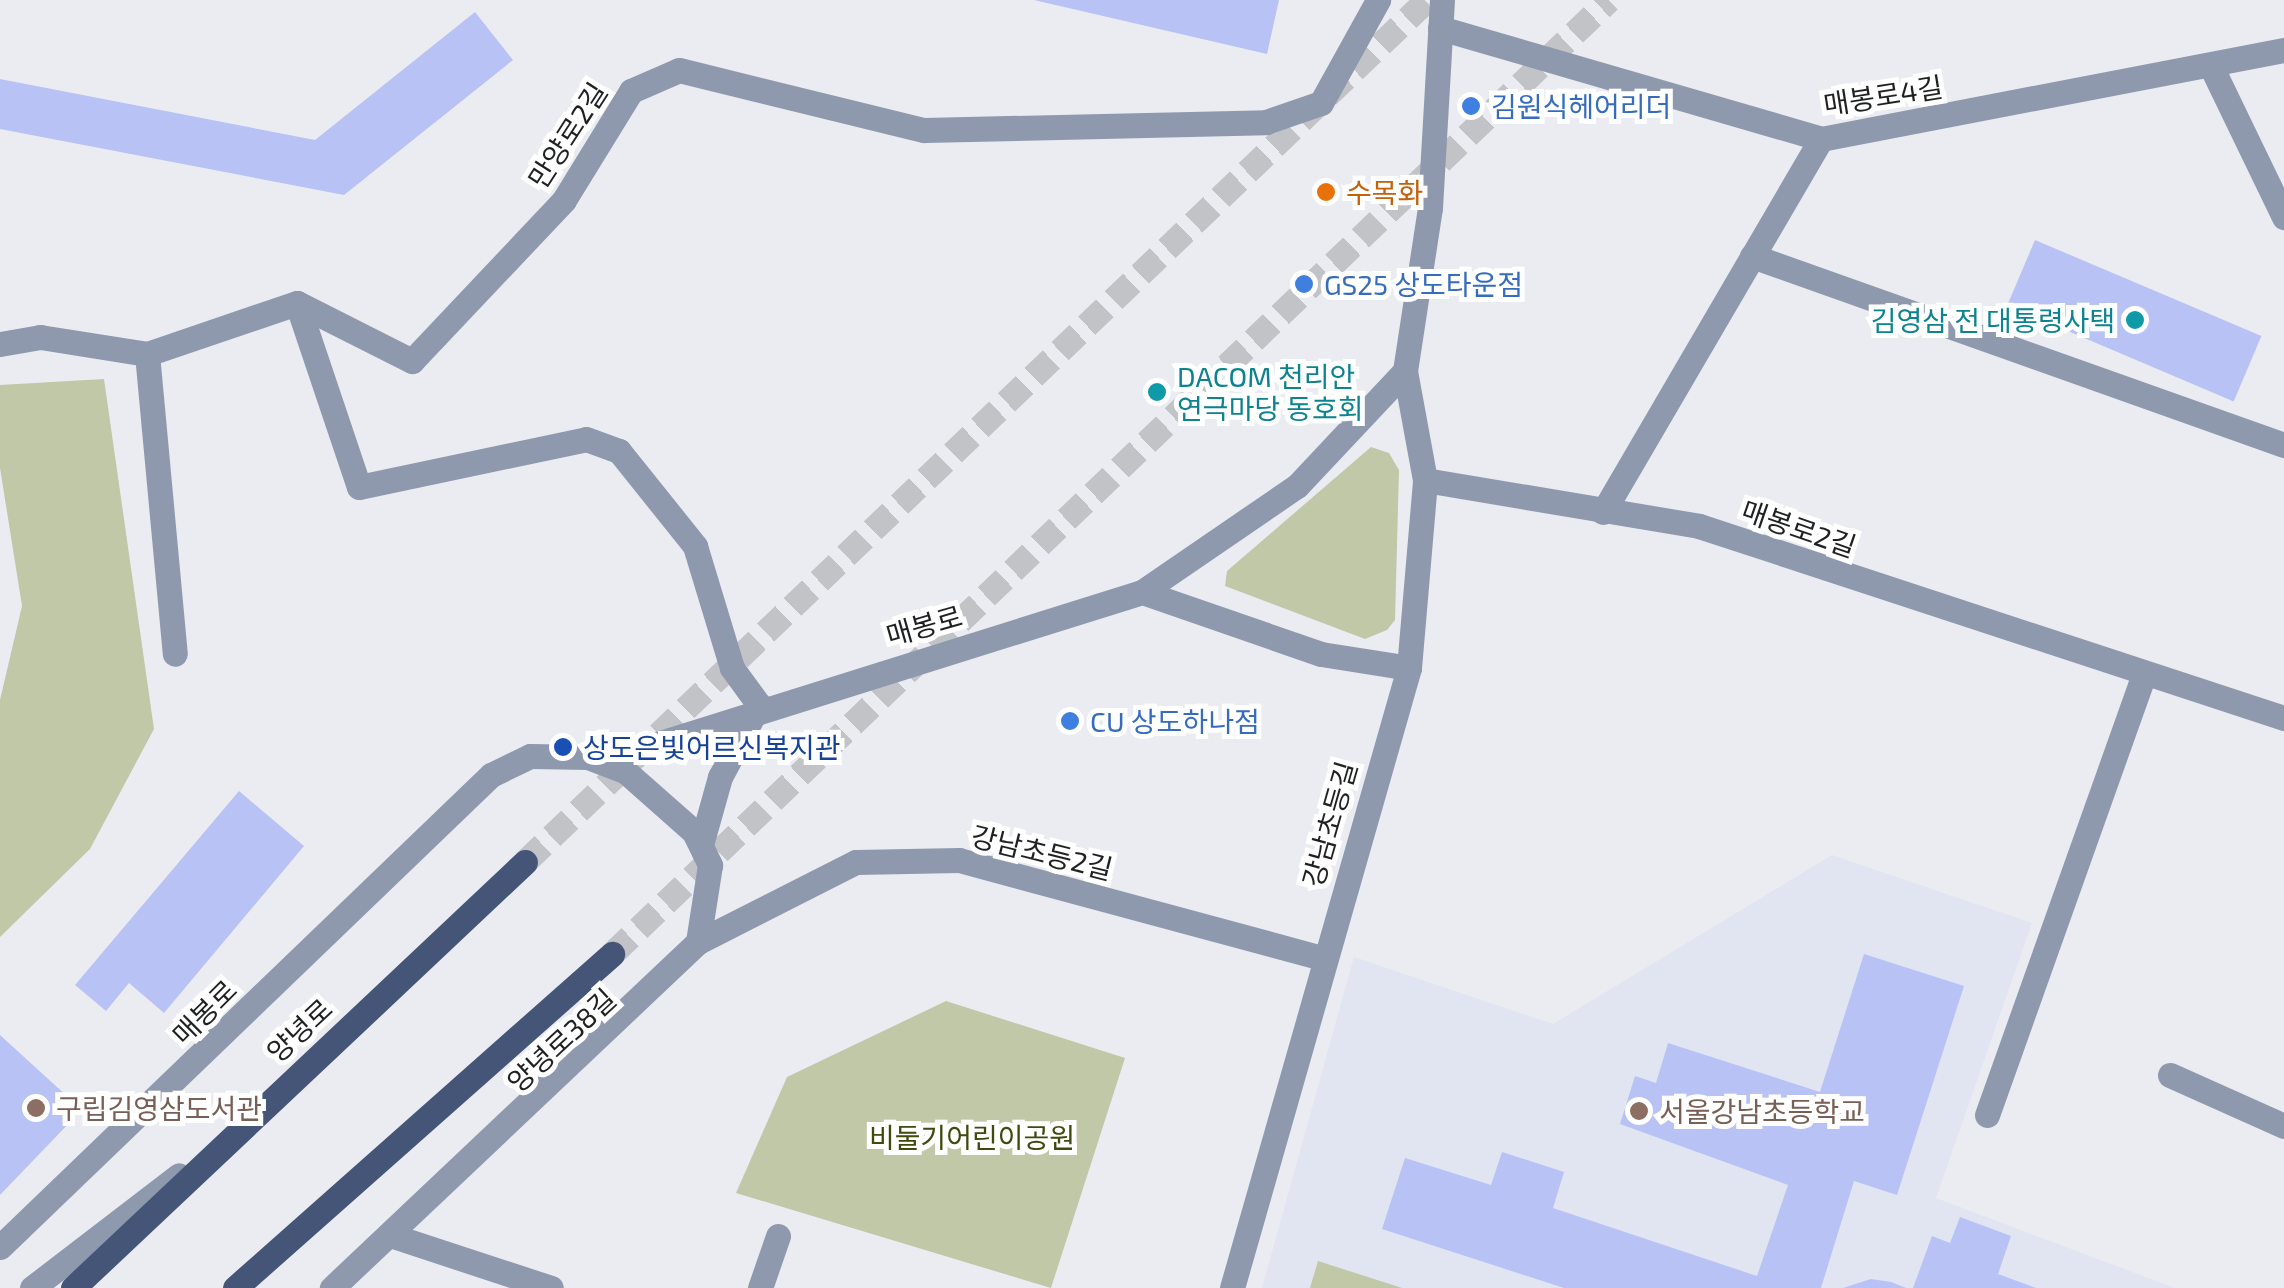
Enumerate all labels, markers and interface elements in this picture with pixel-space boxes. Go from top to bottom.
street label: 매봉로4길 [1821,69,1945,121]
street label: 만양로2길 [521,76,613,194]
place label: 김원식헤어리더 [1491,89,1671,123]
marker: 김원식헤어리더 [1460,95,1482,117]
place label: 수목화 [1346,175,1423,209]
marker: 수목화 [1315,181,1337,203]
place label: GS25 상도타운점 [1324,267,1523,301]
marker: GS25 상도타운점 [1293,273,1315,295]
place label: 김영삼 전 대통령사택 [1871,303,2115,337]
marker: 김영삼 전 대통령사택 [2124,309,2146,331]
place label: DACOM 천리안 연극마당 동호회 [1177,359,1364,425]
marker: DACOM 천리안 연극마당 동호회 [1146,381,1168,403]
street label: 매봉로2길 [1737,493,1861,563]
street label: 매봉로 [882,598,966,652]
place label: CU 상도하나점 [1090,704,1260,738]
marker: CU 상도하나점 [1059,710,1081,732]
place label: 상도은빛어르신복지관 [583,730,841,764]
marker: 상도은빛어르신복지관 [552,736,574,758]
street label: 강남초등길 [1295,757,1363,891]
street label: 강남초등2길 [968,818,1116,886]
street label: 매봉로 [165,973,243,1051]
street label: 양녕로38길 [500,981,622,1099]
street label: 양녕로 [259,991,339,1069]
place label: 구립김영삼도서관 [56,1091,262,1125]
place label: 서울강남초등학교 [1659,1094,1865,1128]
marker: 구립김영삼도서관 [25,1097,47,1119]
marker: 서울강남초등학교 [1628,1100,1650,1122]
park label: 비둘기어린이공원 [869,1120,1075,1154]

